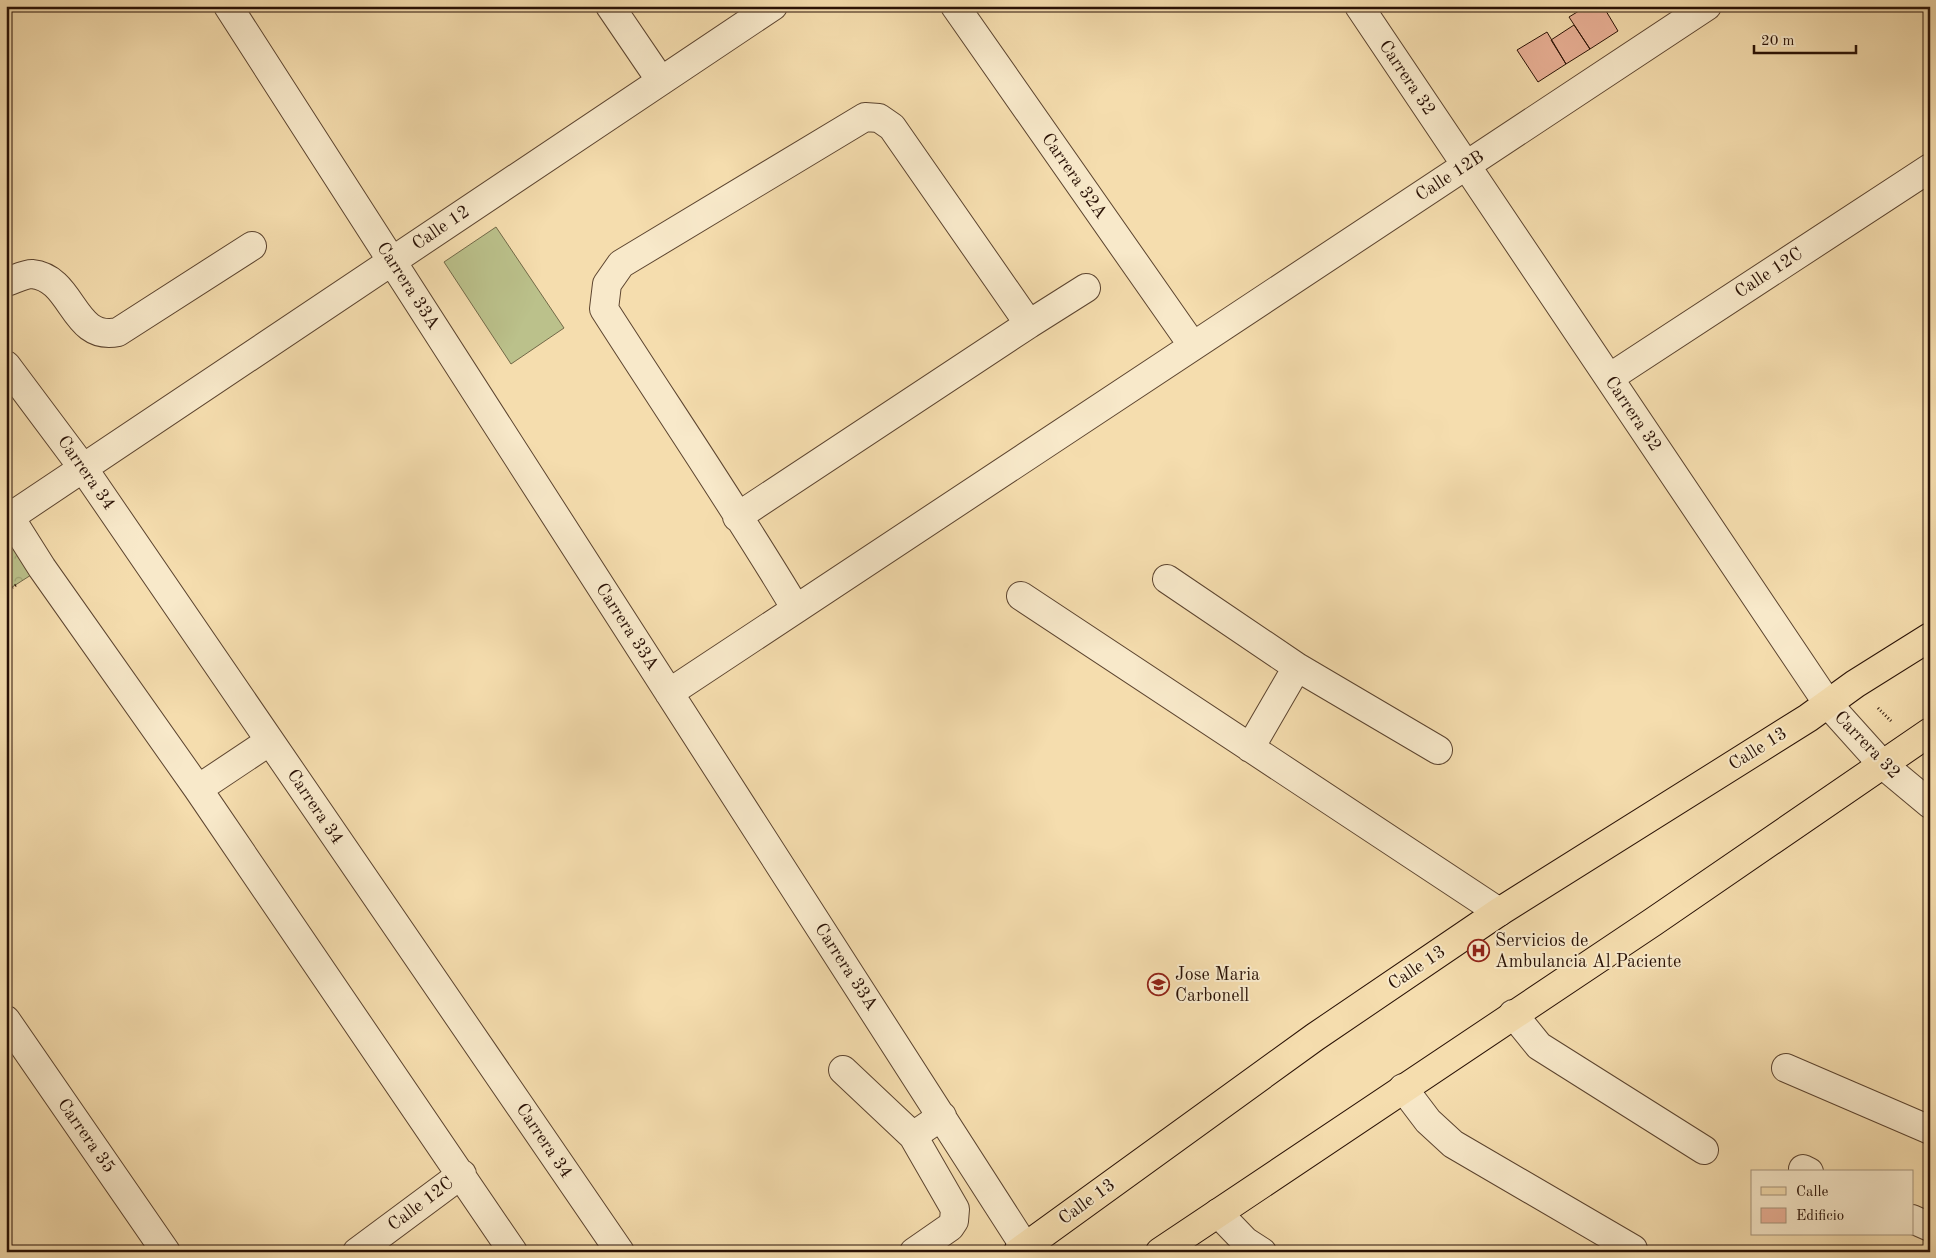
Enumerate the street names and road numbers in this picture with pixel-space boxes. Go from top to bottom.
street label: Carrera 32 [1375,37,1439,119]
street label: Carrera 32A [1038,130,1110,222]
street label: Calle 12B [1413,147,1487,205]
street label: Calle 12 [409,202,473,254]
street label: Carrera 33A [373,239,443,333]
street label: Calle 12C [1732,245,1806,301]
street label: Carrera 32 [1601,373,1665,455]
street label: Carrera 34 [54,433,118,513]
street label: Carrera 33A [592,580,662,674]
street label: Carrera 32 [1831,708,1903,782]
street label: Calle 13 [1726,724,1790,774]
street label: Carrera 34 [283,766,347,848]
street label: Carrera 33A [811,920,881,1014]
street label: Calle 13 [1385,942,1449,994]
street label: Carrera 35 [54,1096,118,1176]
street label: Carrera 34 [512,1100,576,1182]
street label: Calle 12C [385,1174,457,1234]
street label: Calle 13 [1055,1176,1119,1228]

